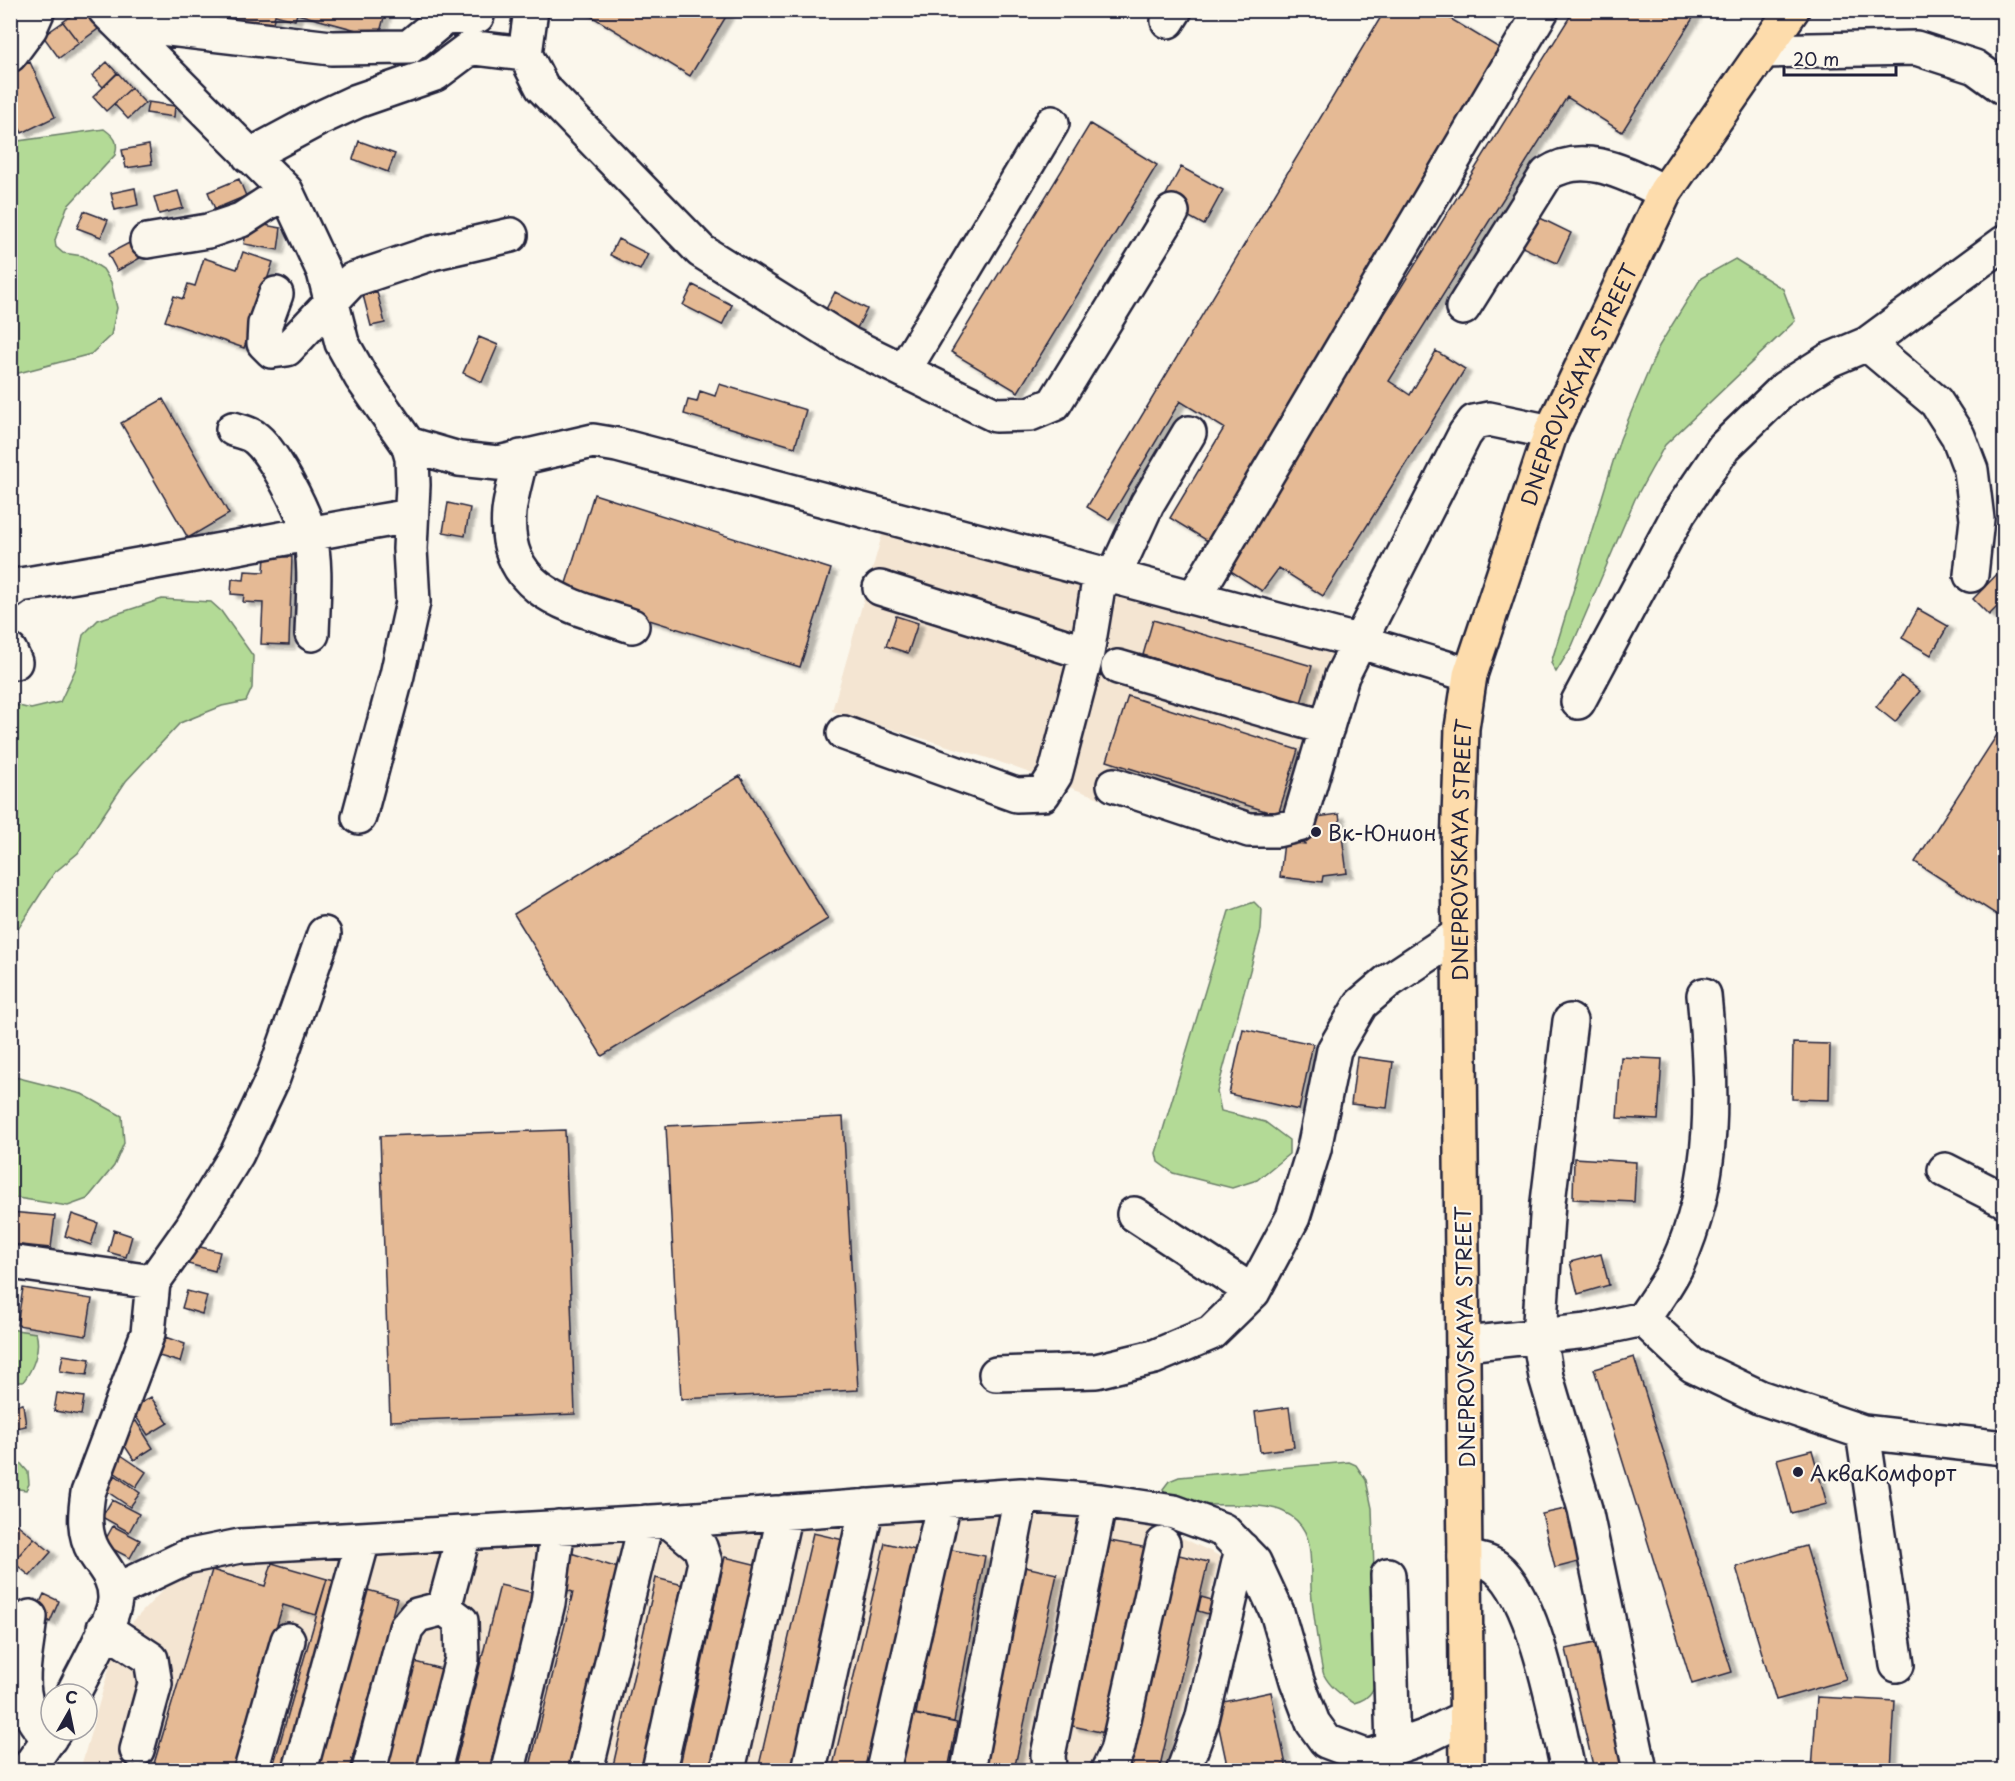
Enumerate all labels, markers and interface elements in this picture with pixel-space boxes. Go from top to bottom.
scale bar [1784,39,1896,77]
text: 20 m [1793,45,1839,72]
street label: DNEPROVSKAYA STREET [1512,258,1645,510]
street label: DNEPROVSKAYA STREET [1442,716,1479,981]
place label: Вк-Юнион [1328,816,1436,848]
marker: Вк-Юнион [1309,825,1323,839]
street label: DNEPROVSKAYA STREET [1446,1205,1482,1468]
place label: АкваКомфорт [1810,1456,1957,1488]
marker: АкваКомфорт [1791,1465,1805,1479]
north arrow [39,1682,99,1742]
text: С [64,1683,79,1709]

